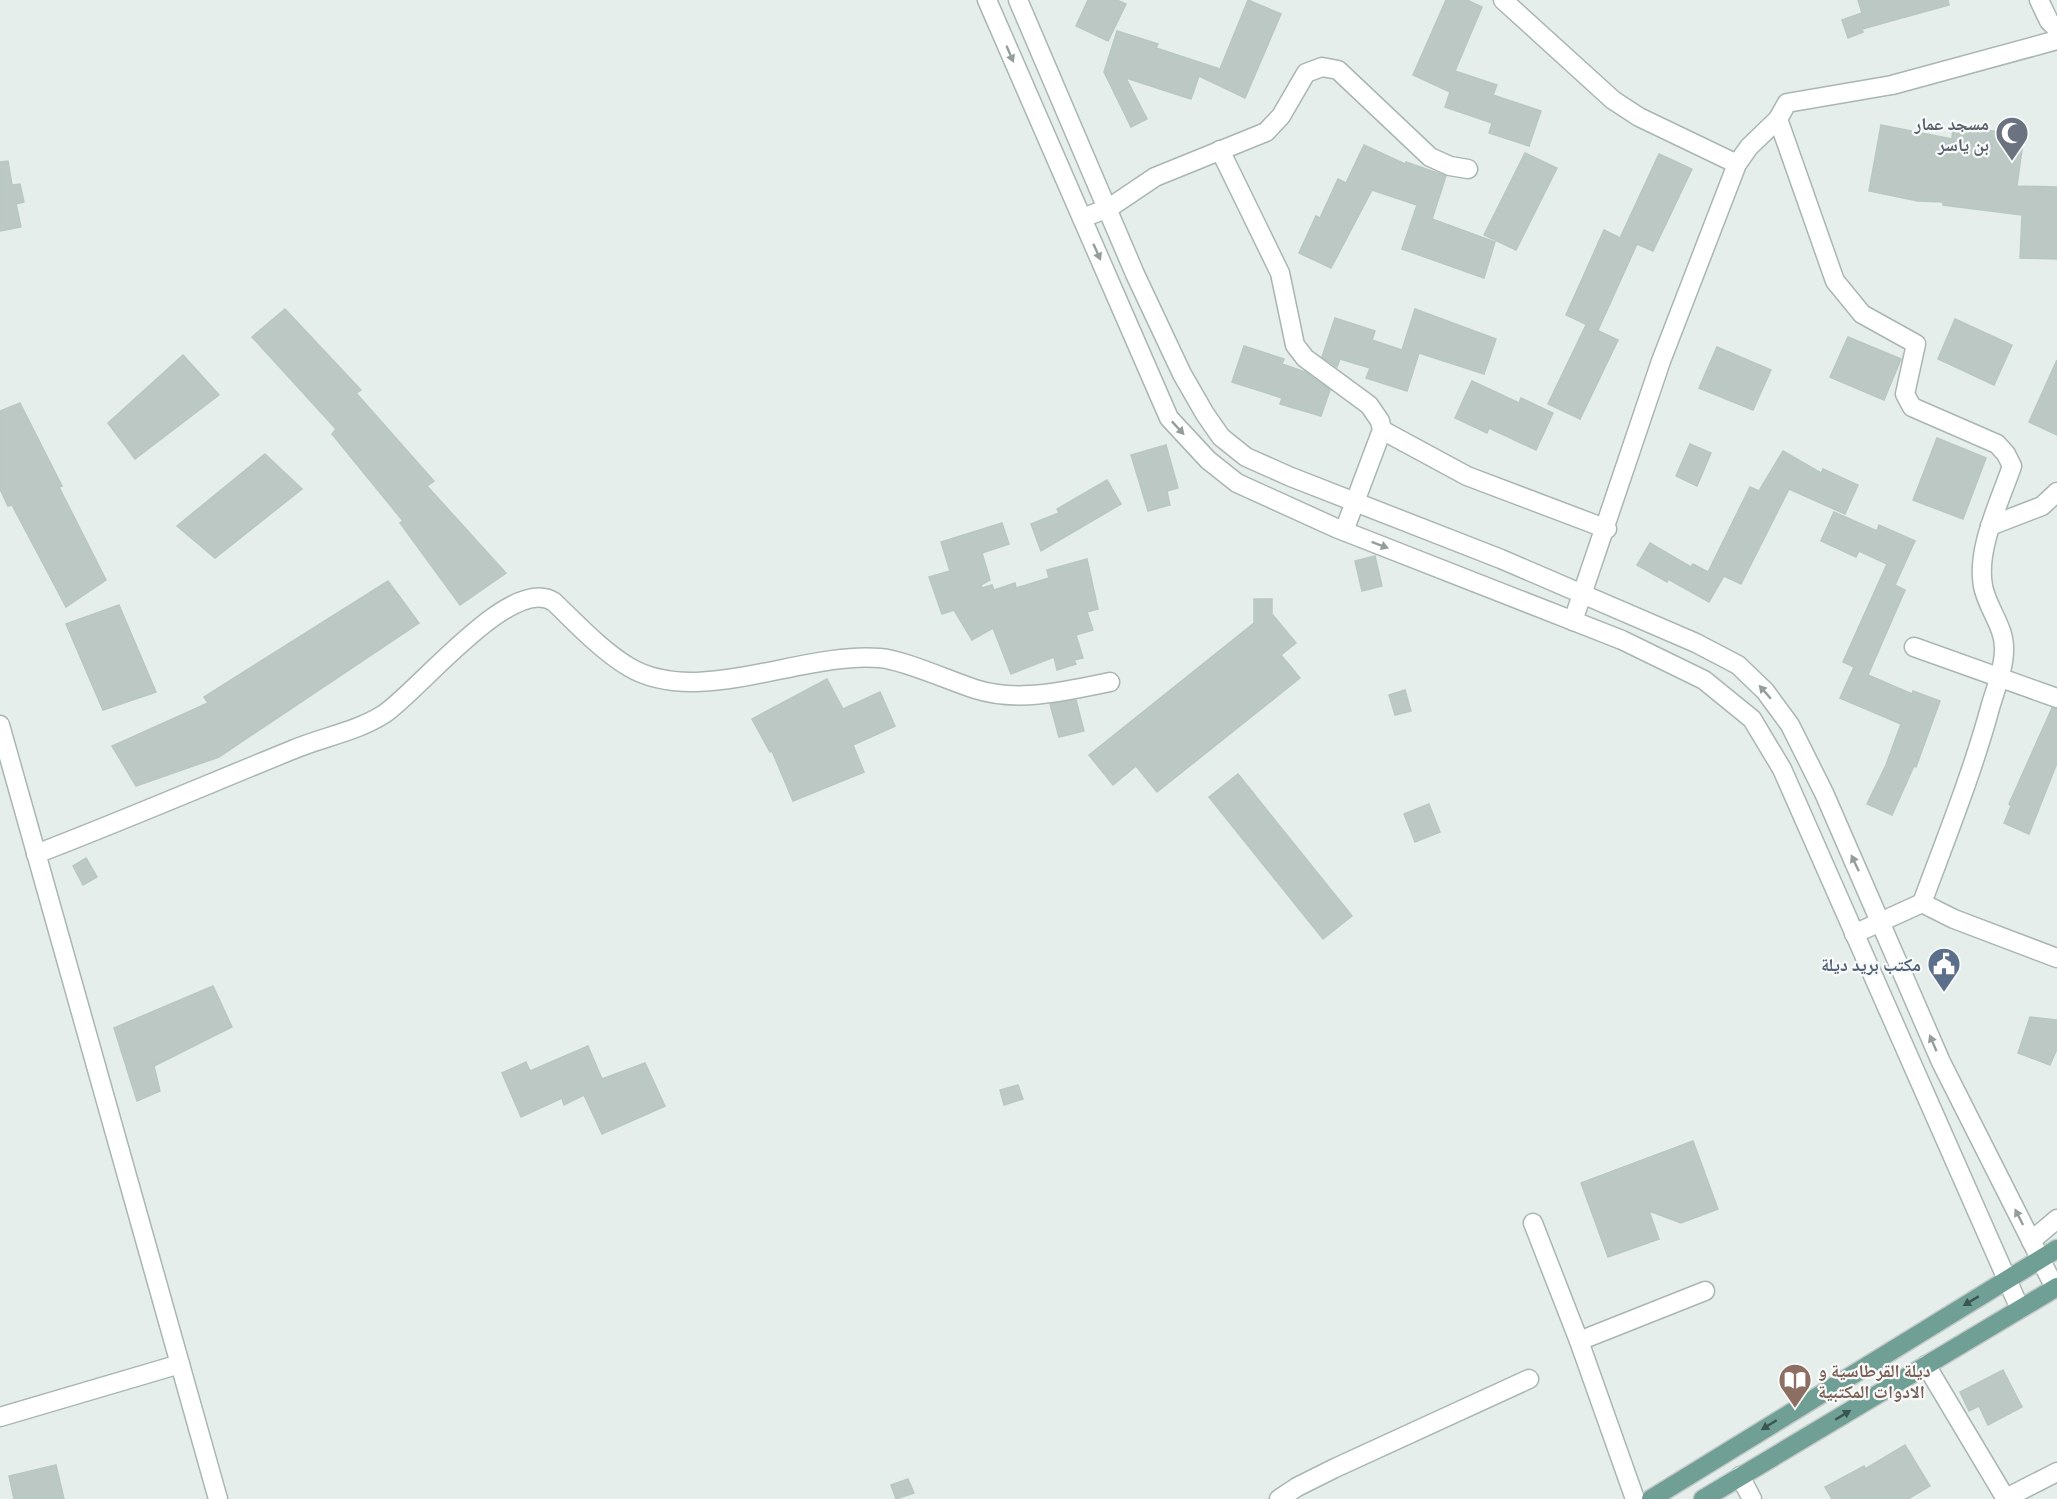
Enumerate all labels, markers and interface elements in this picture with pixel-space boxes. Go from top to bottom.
one-way arrow [1005,45,1015,63]
place label: مسجد عمار بن ياسر [1914,111,1989,157]
mosque icon: مسجد عمار بن ياسر [1994,115,2030,162]
one-way arrow [1092,243,1101,260]
one-way arrow [1171,421,1185,435]
one-way arrow [1372,541,1390,551]
one-way arrow [1758,684,1771,700]
one-way arrow [1851,855,1860,872]
public building icon: مكتب بريد ديلة [1926,946,1962,993]
place label: مكتب بريد ديلة [1821,952,1921,977]
one-way arrow [1928,1034,1937,1051]
one-way arrow [2014,1209,2024,1226]
one-way arrow [1963,1295,1979,1306]
place label: ديلة القرطاسية و الادوات المكتبية [1818,1358,1931,1404]
library icon: ديلة القرطاسية و الادوات المكتبية [1777,1362,1813,1409]
one-way arrow [1835,1409,1851,1420]
one-way arrow [1761,1420,1777,1431]

